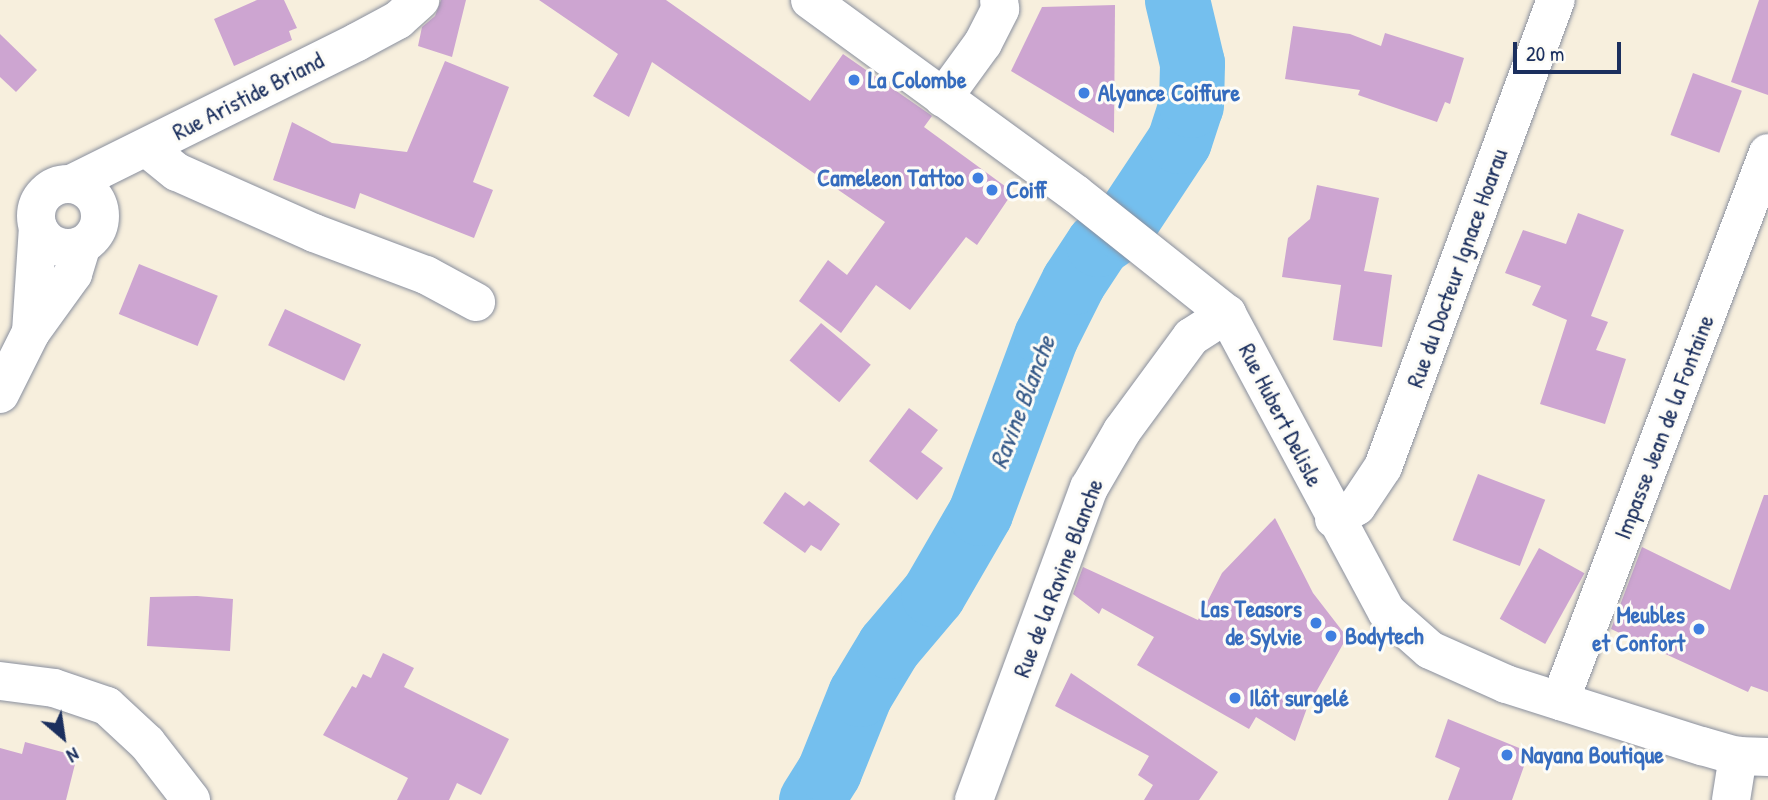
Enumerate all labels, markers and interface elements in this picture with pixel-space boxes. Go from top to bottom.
scale bar [1516,28,1624,72]
text: 20 m [1526,39,1564,68]
street label: Rue Aristide Briand [168,46,328,146]
place label: La Colombe [868,66,966,94]
marker: La Colombe [846,72,862,88]
place label: Alyance Coiffure [1098,79,1240,107]
marker: Alyance Coiffure [1076,85,1092,101]
street label: Rue du Docteur Ignace Hoarau [1400,145,1514,391]
place label: Cameleon Tattoo [817,164,964,192]
marker: Cameleon Tattoo [970,170,986,186]
place label: Coiff [1006,176,1047,204]
marker: Coiff [984,182,1000,198]
street label: Impasse Jean de la Fontaine [1608,311,1720,543]
water label: Ravine Blanche [982,331,1062,473]
street label: Rue Hubert Delisle [1233,339,1329,491]
street label: Rue de la Ravine Blanche [1007,475,1109,681]
place label: Las Teasors de Sylvie [1201,595,1302,651]
place label: Meubles et Confort [1592,601,1685,657]
marker: Las Teasors de Sylvie [1308,615,1324,631]
marker: Meubles et Confort [1691,621,1707,637]
place label: Bodytech [1345,622,1424,650]
marker: Bodytech [1323,628,1339,644]
place label: Ilôt surgelé [1249,684,1349,712]
marker: Ilôt surgelé [1227,690,1243,706]
north arrow [28,702,98,772]
place label: Nayana Boutique [1521,741,1664,769]
text: N [62,742,84,769]
marker: Nayana Boutique [1499,747,1515,763]

